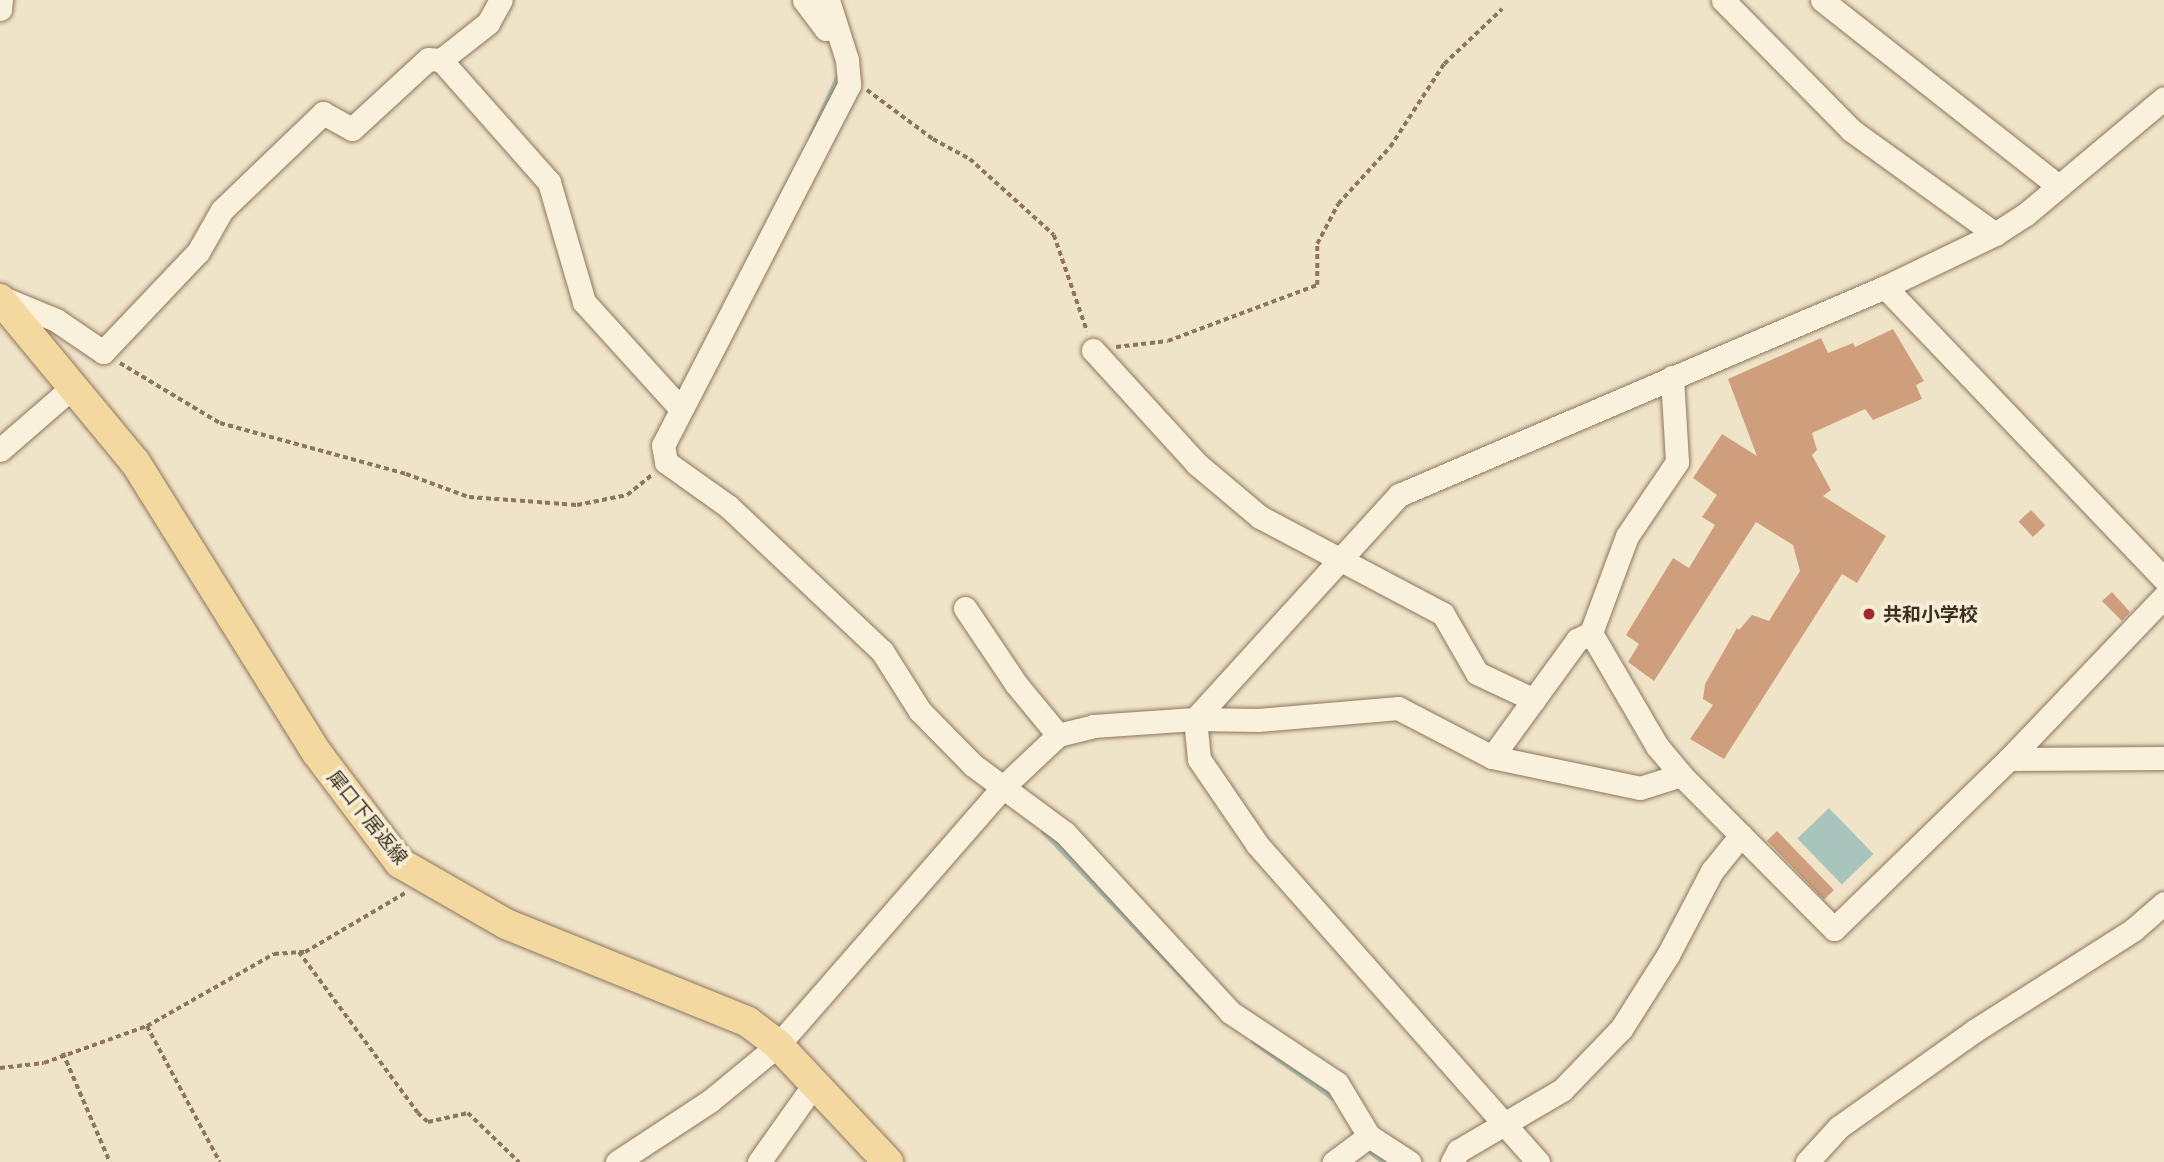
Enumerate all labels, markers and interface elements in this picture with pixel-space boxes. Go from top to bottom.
place label: 共和小学校 [1883,603,1978,625]
marker: 共和小学校 [1861,606,1877,622]
street label: 犀口下居返線 [323,766,413,868]

